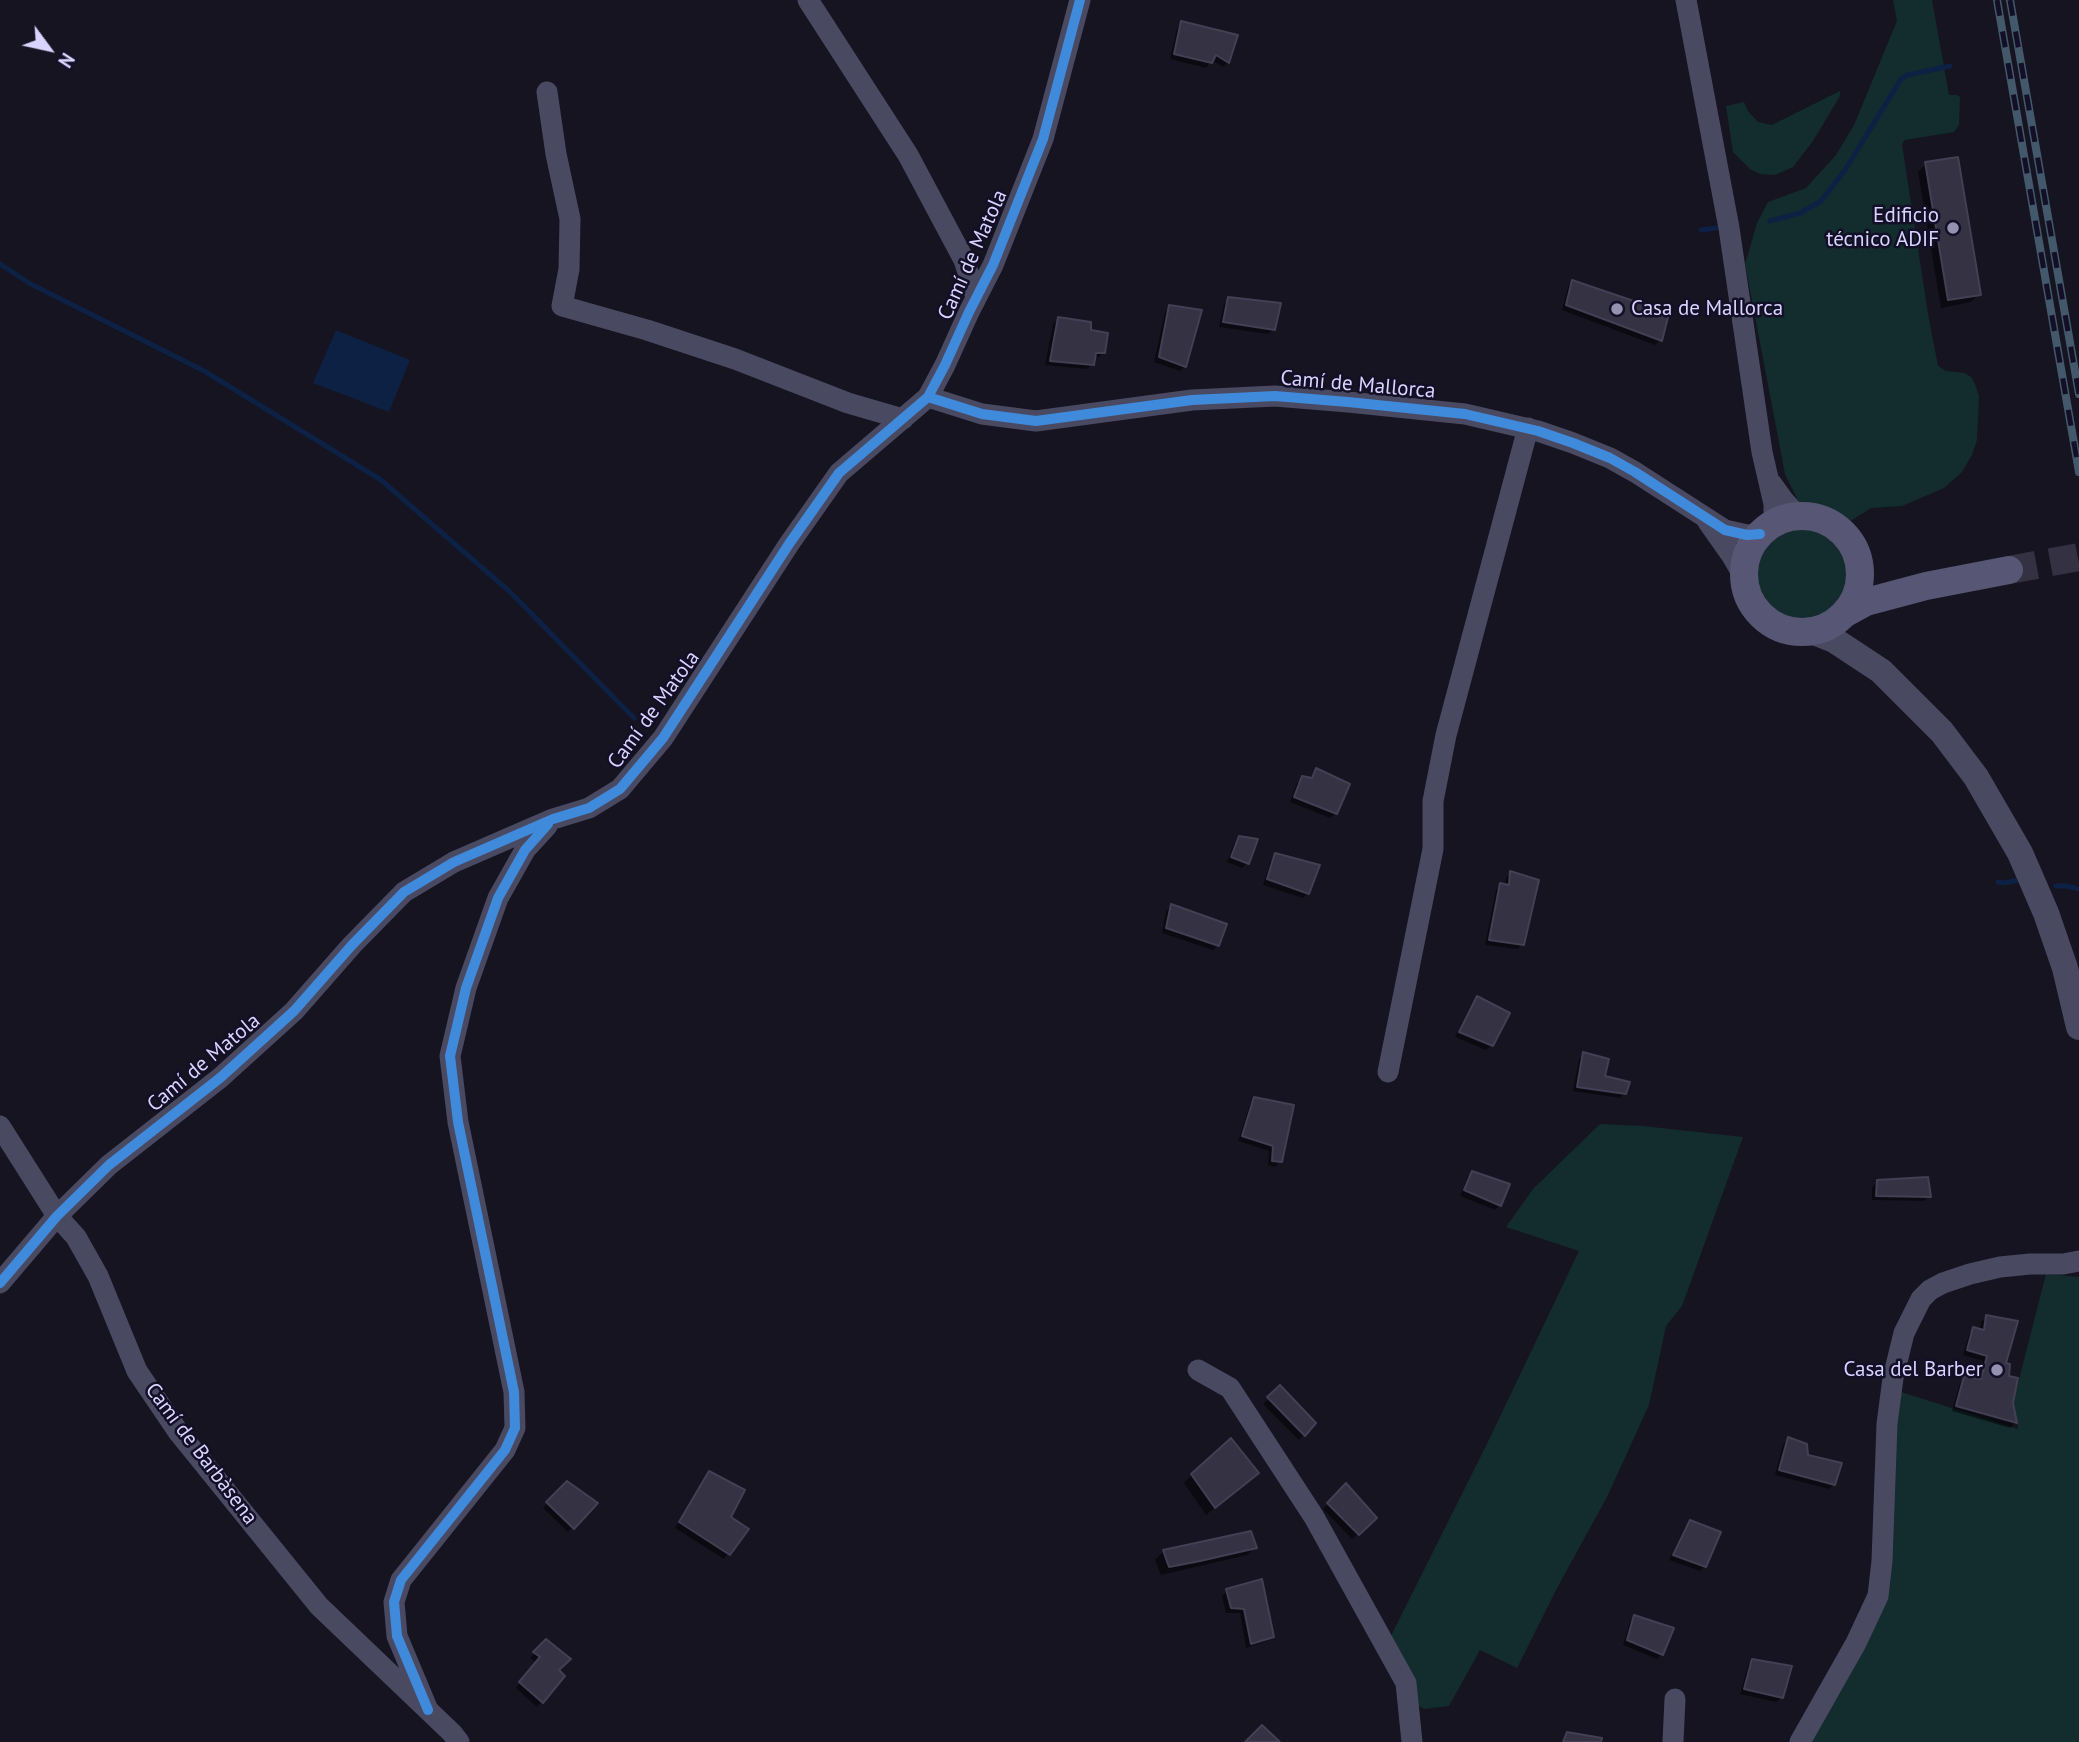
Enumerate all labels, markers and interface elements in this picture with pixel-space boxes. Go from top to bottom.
north arrow [14,14,84,84]
text: N [53,49,80,72]
street label: Camí de Matola [933,186,1013,324]
place label: Edificio técnico ADIF [1826,203,1939,253]
marker: Edificio técnico ADIF [1945,220,1961,236]
place label: Casa de Mallorca [1631,296,1783,322]
marker: Casa de Mallorca [1609,301,1625,317]
street label: Camí de Mallorca [1279,366,1437,404]
street label: Camí de Matola [603,646,705,774]
street label: Camí de Matola [142,1008,266,1118]
place label: Casa del Barber [1843,1357,1983,1383]
marker: Casa del Barber [1989,1362,2005,1378]
street label: Camí de Barbàsena [140,1378,262,1530]

